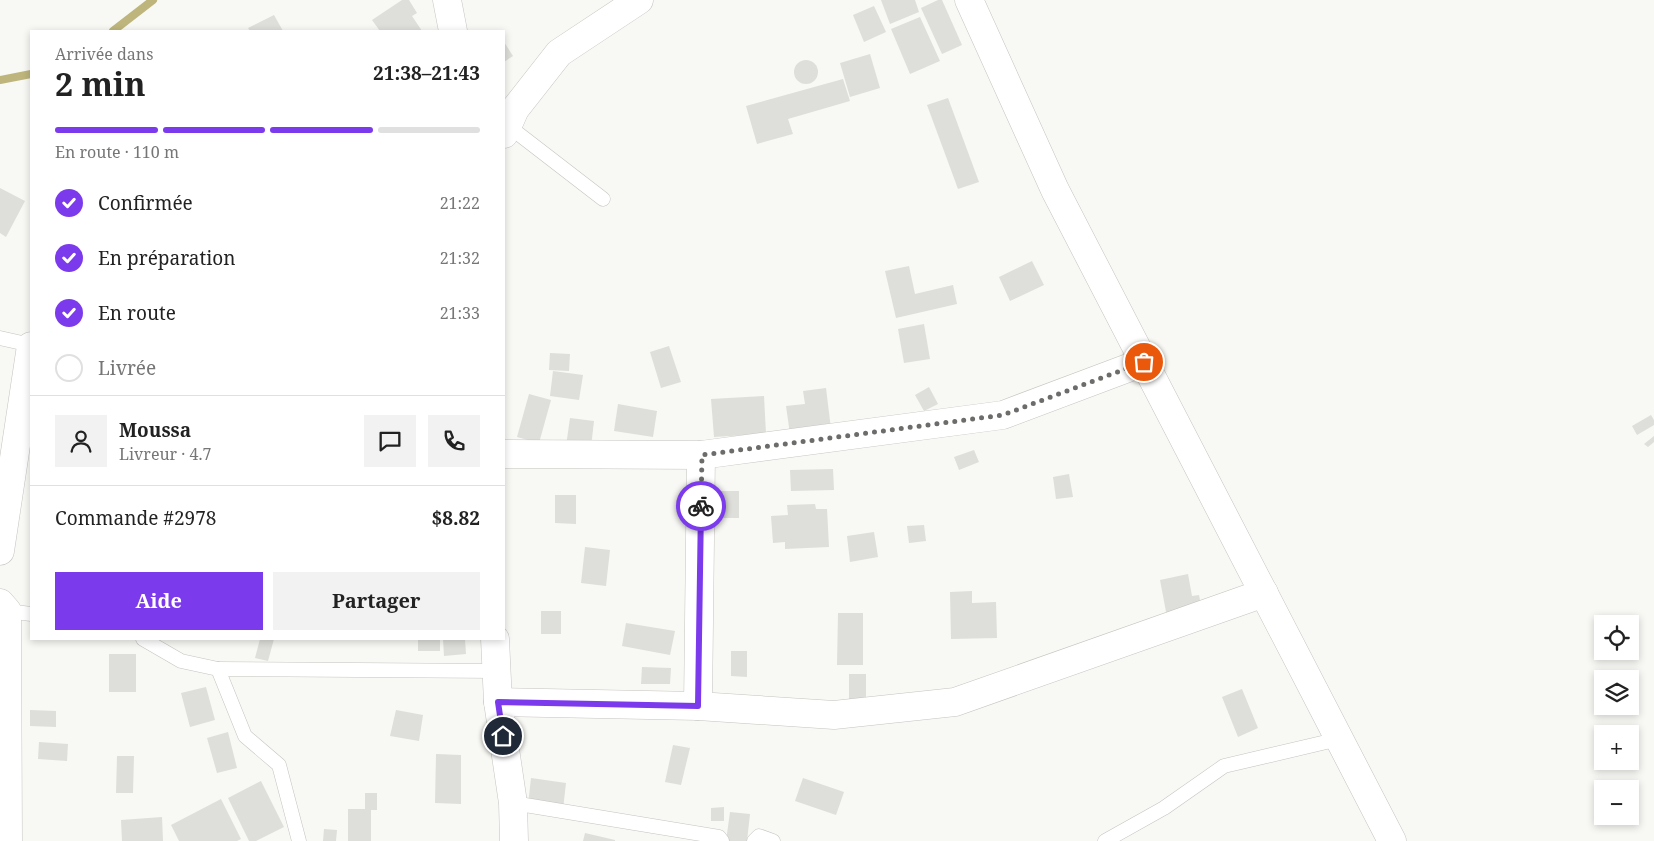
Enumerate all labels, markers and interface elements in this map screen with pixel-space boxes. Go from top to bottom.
text: Arrivée dans [55,43,153,65]
text: 21:38–21:43 [373,60,480,86]
text: 2 min [55,62,146,105]
text: En route · 110 m [55,141,179,163]
icon: check [55,189,83,217]
text: Confirmée [98,190,193,216]
text: 21:22 [440,192,480,214]
icon: check [55,244,83,272]
text: En préparation [98,245,235,271]
text: 21:32 [440,247,480,269]
icon: check [55,299,83,327]
text: En route [98,300,176,326]
text: 21:33 [440,302,480,324]
pin [1123,341,1165,383]
icon: bag [1130,348,1158,376]
text: Livrée [98,355,156,381]
button: person [55,415,107,467]
button: chat [364,415,416,467]
button: phone [428,415,480,467]
text: Moussa [119,417,191,443]
text: Livreur · 4.7 [119,443,211,465]
courier [676,481,726,531]
icon: bike [687,492,715,520]
text: Commande #2978 [55,505,216,531]
text: $8.82 [431,505,480,531]
button: Aide [55,572,263,630]
button: Partager [273,572,480,630]
map controls [1594,615,1639,825]
button: locate [1594,615,1639,660]
button: layers [1594,670,1639,715]
pin [482,715,524,757]
icon: home [489,722,517,750]
button: + [1594,725,1639,770]
button: − [1594,780,1639,825]

